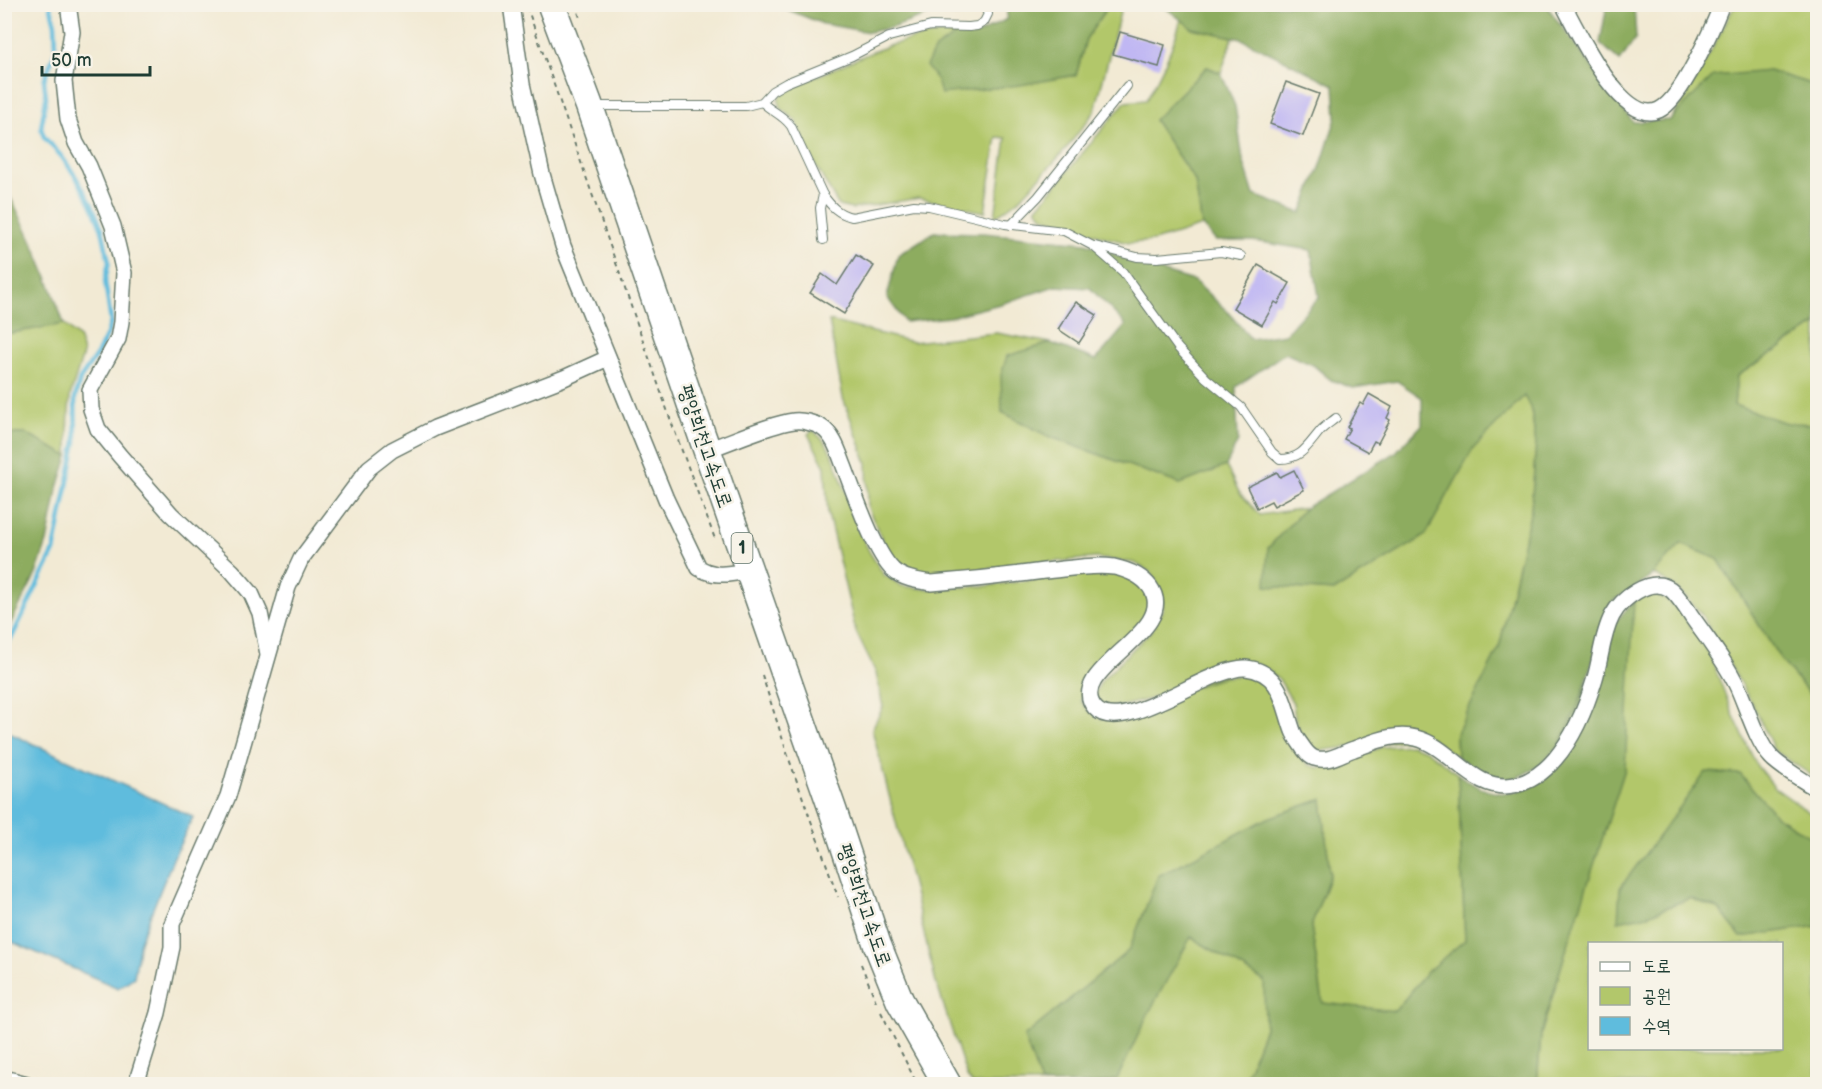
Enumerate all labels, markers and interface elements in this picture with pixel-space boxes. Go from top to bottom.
scale bar [42,39,150,77]
text: 50 m [51,50,92,71]
street label: 평양희천고속도로 [673,382,737,511]
road number: 1 [732,533,752,563]
street label: 평양희천고속도로 [832,841,896,970]
legend [1588,942,1783,1050]
text: 도로 [1642,956,1671,977]
text: 공원 [1642,986,1671,1007]
text: 수역 [1642,1016,1671,1037]

